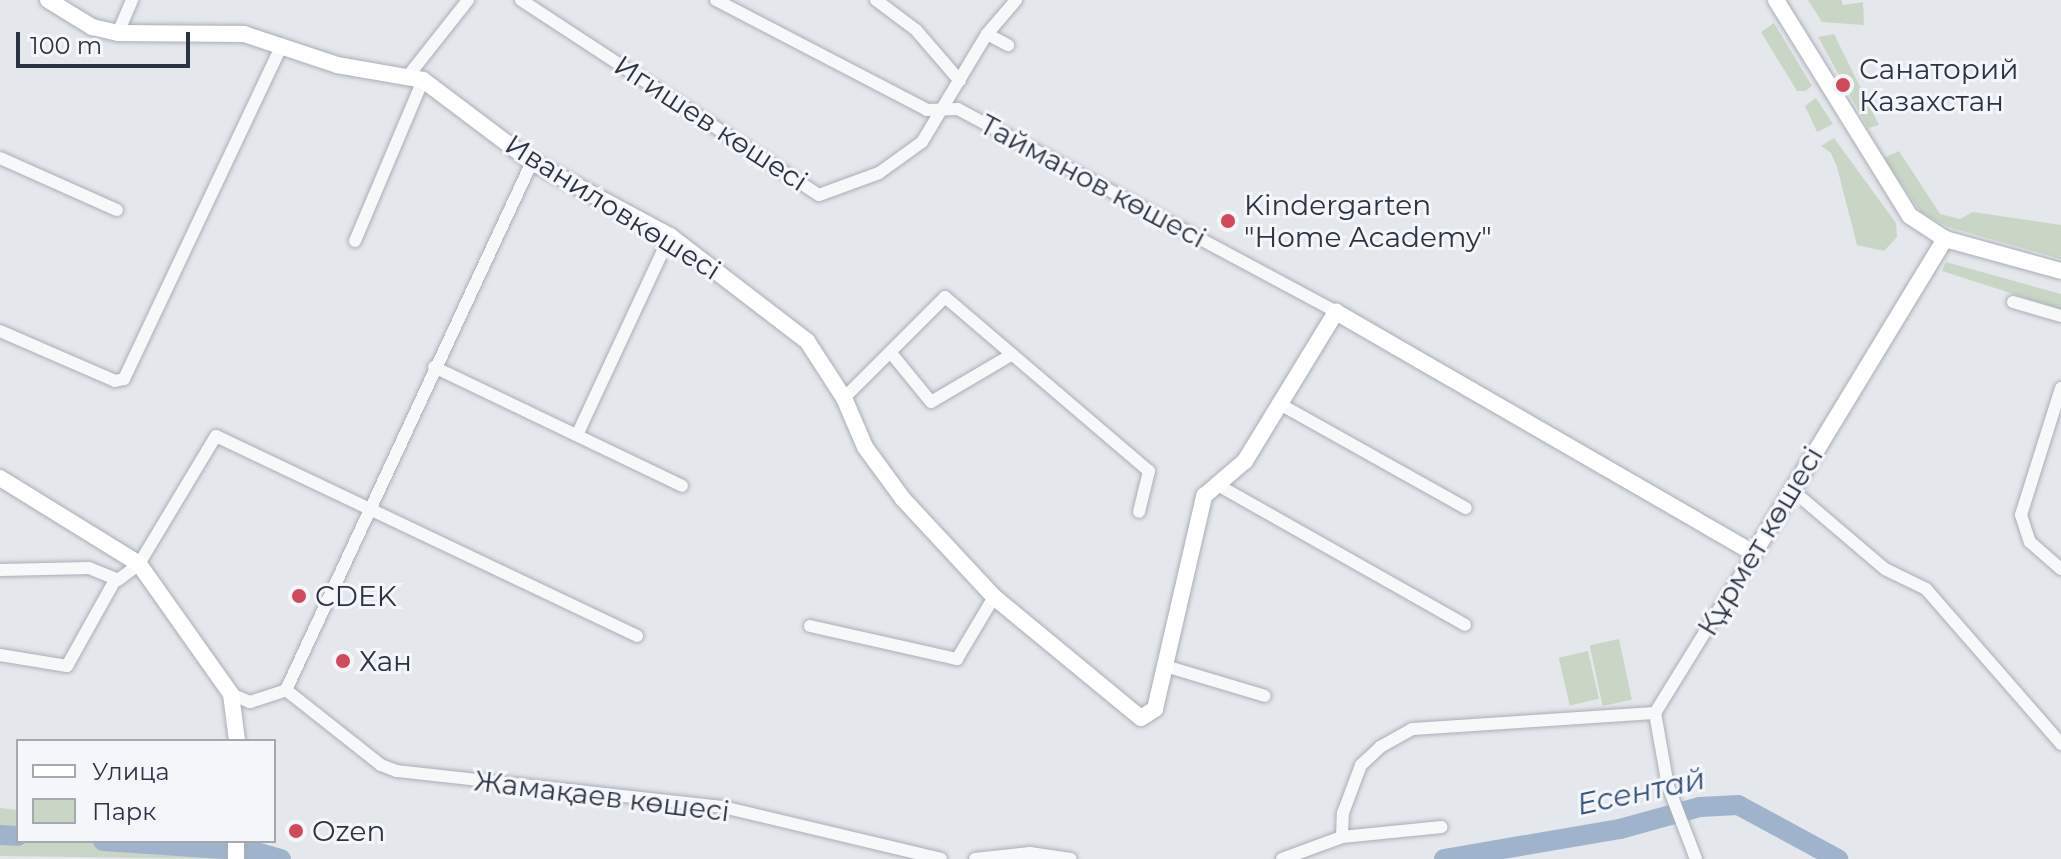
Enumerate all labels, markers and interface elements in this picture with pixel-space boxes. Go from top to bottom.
scale bar [20,16,194,66]
text: 100 m [30,31,102,60]
street label: Игишев көшесі [608,48,814,198]
place label: Санаторий Казахстан [1859,52,2018,118]
marker: Санаторий Казахстан [1834,76,1852,94]
street label: Тайманов көшесі [974,107,1212,255]
street label: Иваниловкөшесі [499,127,727,287]
place label: Kindergarten "Home Academy" [1244,188,1492,254]
marker: Kindergarten "Home Academy" [1219,212,1237,230]
street label: Құрмет көшесі [1690,440,1830,642]
place label: CDEK [315,579,397,613]
marker: CDEK [290,587,308,605]
place label: Хан [359,644,412,678]
marker: Хан [334,652,352,670]
legend [16,739,276,843]
text: Улица [92,757,170,786]
water label: Есентай [1574,761,1708,823]
street label: Жамақаев көшесі [472,764,732,828]
text: Парк [92,797,156,826]
place label: Ozen [312,814,385,848]
marker: Ozen [287,822,305,840]

